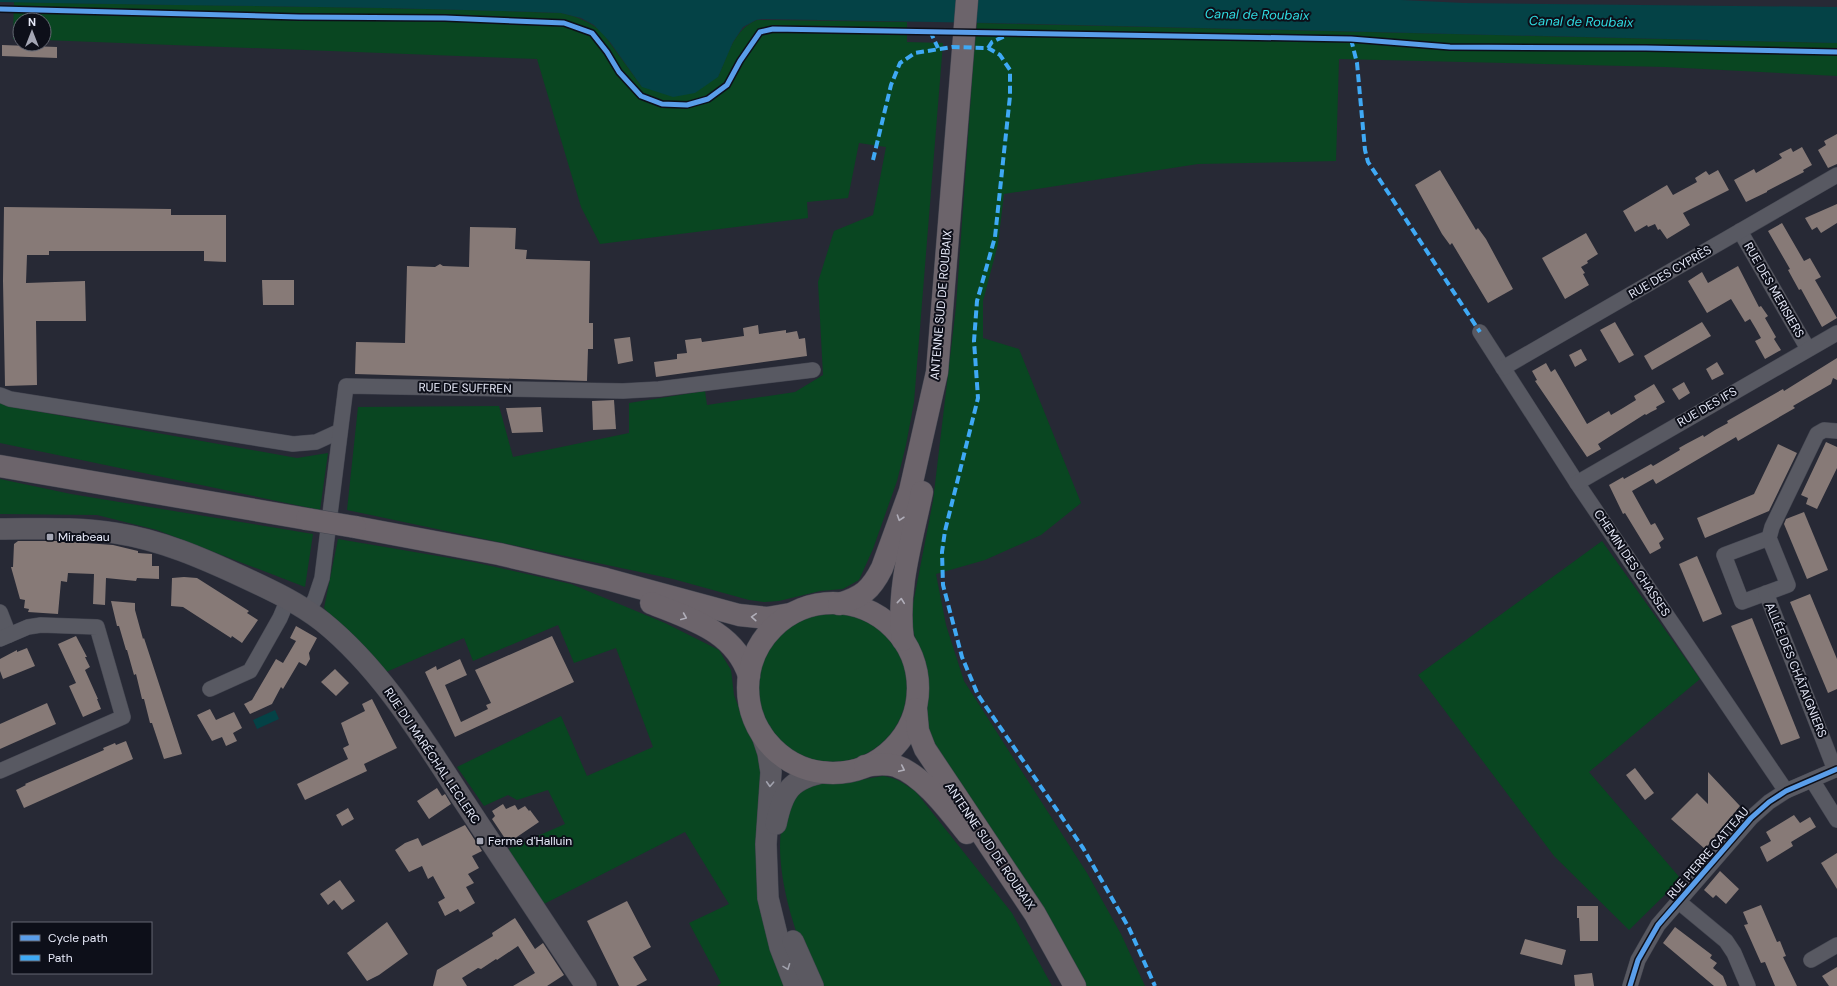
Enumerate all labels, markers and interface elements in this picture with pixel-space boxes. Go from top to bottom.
water label: Canal de Roubaix [1205,5,1310,24]
north arrow [12,12,52,52]
water label: Canal de Roubaix [1529,12,1634,31]
text: N [28,15,36,29]
street label: ANTENNE SUD DE ROUBAIX [926,229,956,381]
street label: RUE DES MERISIERS [1740,239,1808,341]
street label: RUE DES CYPRÈS [1626,242,1714,302]
street label: RUE DE SUFFREN [418,379,512,397]
street label: RUE DES IFS [1674,383,1740,431]
street label: CHEMIN DES CHASSES [1590,506,1674,620]
one-way arrow [897,515,905,522]
place label: Mirabeau [58,529,110,545]
marker: Mirabeau [45,532,55,542]
one-way arrow [896,598,905,604]
street label: ALLÉE DES CHÂTAIGNIERS [1762,600,1830,740]
one-way arrow [679,612,687,620]
one-way arrow [751,613,757,622]
street label: RUE DU MARÉCHAL LECLERC [380,685,484,828]
one-way arrow [898,764,905,772]
street label: ANTENNE SUD DE ROUBAIX [941,779,1039,913]
one-way arrow [766,781,775,787]
street label: RUE PIERRE CATTEAU [1664,804,1752,902]
place label: Ferme d'Halluin [488,833,572,849]
marker: Ferme d'Halluin [475,836,485,846]
legend [12,922,152,974]
text: Cycle path [48,930,108,946]
text: Path [48,950,73,966]
one-way arrow [783,963,791,970]

